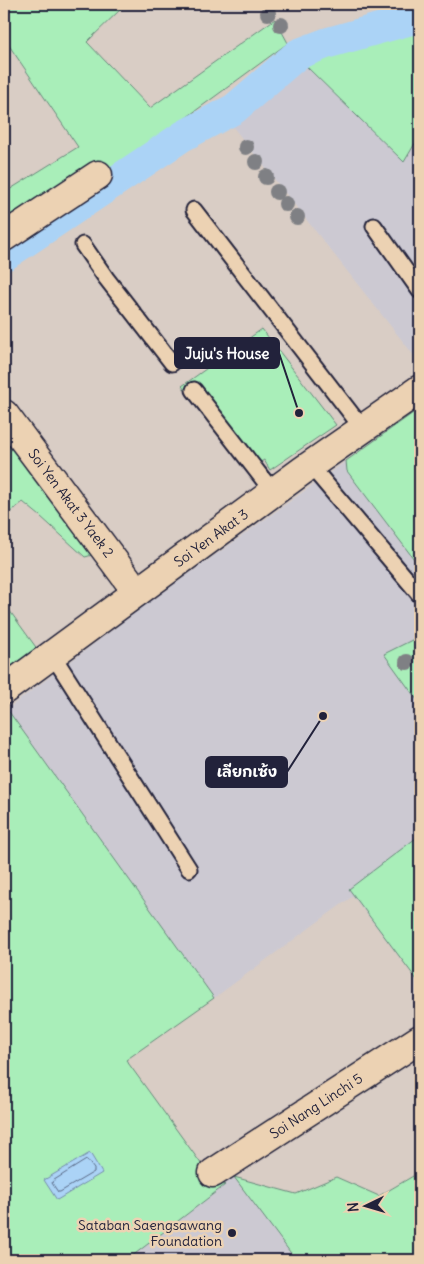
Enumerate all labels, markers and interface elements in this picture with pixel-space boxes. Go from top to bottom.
callout: Juju's House [175,338,279,368]
text: Juju's House [185,344,269,363]
street label: Soi Yen Akat 3 Yaek 2 [24,445,118,561]
street label: Soi Yen Akat 3 [170,505,252,571]
callout: เลียกเซ้ง [206,757,287,787]
text: เลียกเซ้ง [217,762,277,781]
street label: Soi Nang Linchi 5 [266,1069,366,1143]
north arrow [342,1182,392,1232]
text: N [344,1202,362,1213]
place label: Sataban Saengsawang Foundation [78,1216,222,1250]
marker: Sataban Saengsawang Foundation [226,1227,238,1239]

